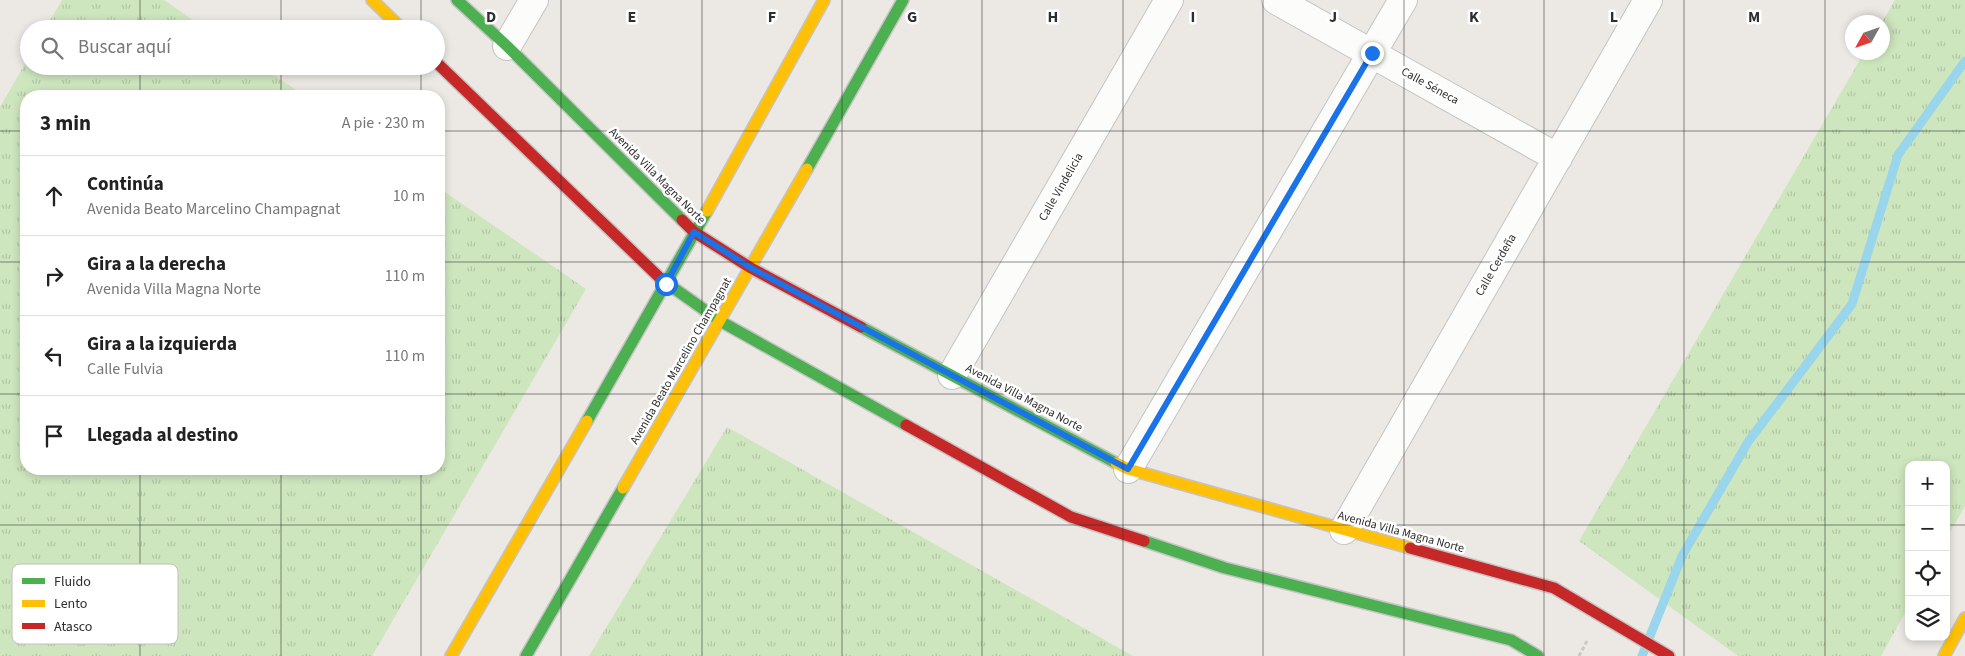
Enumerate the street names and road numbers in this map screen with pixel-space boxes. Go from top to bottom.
street label: Calle Séneca [1398,63,1462,109]
street label: Avenida Villa Magna Norte [605,124,709,228]
street label: Calle Vindelicia [1035,150,1087,224]
street label: Calle Cerdeña [1471,231,1521,299]
street label: Avenida Beato Marcelino Champagnat [626,274,736,448]
street label: Avenida Villa Magna Norte [962,360,1086,436]
street label: Avenida Villa Magna Norte [1336,507,1466,557]

